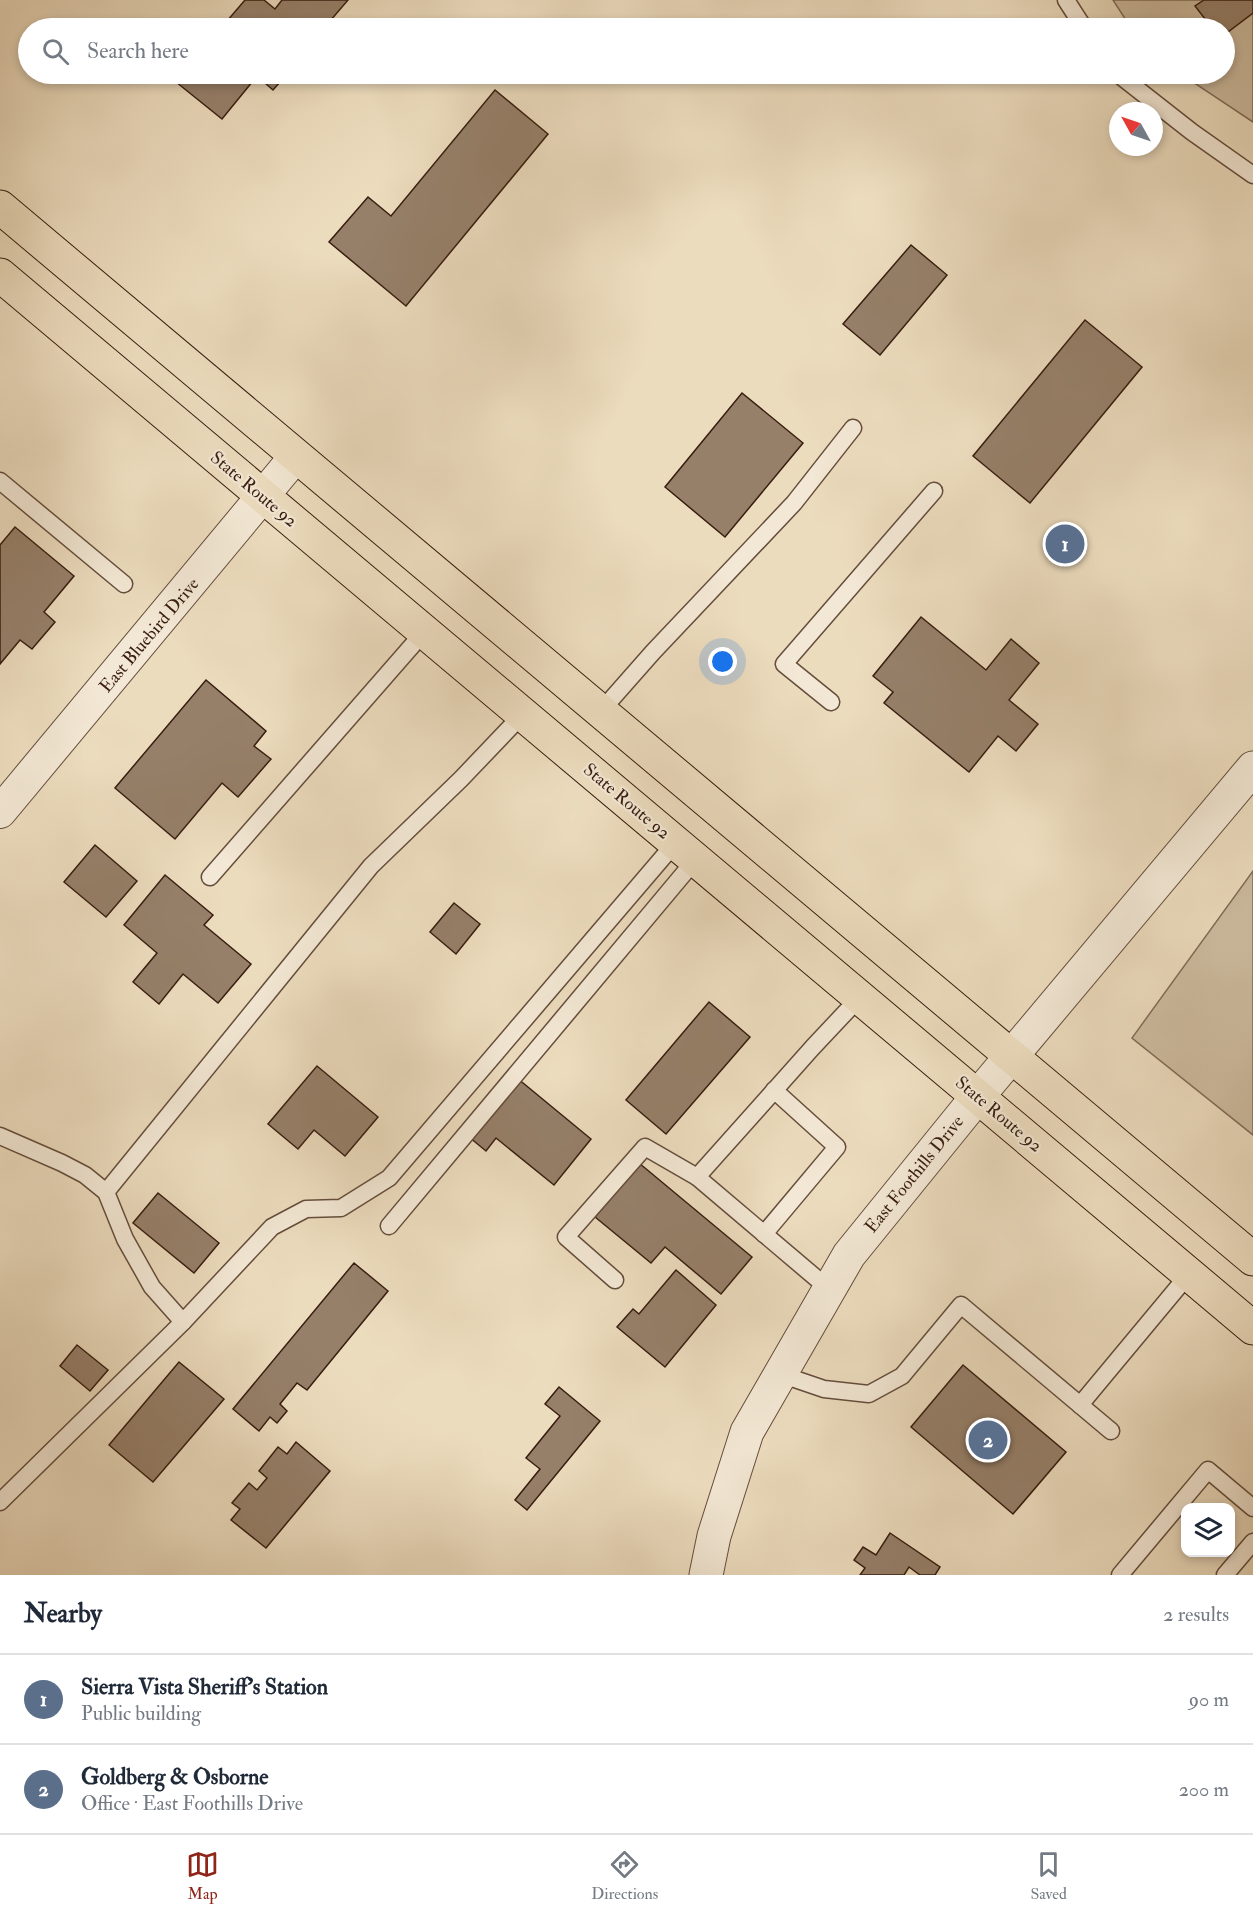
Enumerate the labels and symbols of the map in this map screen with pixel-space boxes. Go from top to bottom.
north arrow [1109,102,1163,156]
street label: State Route 92 [205,446,302,532]
pin: 1 [1046,522,1084,566]
street label: East Bluebird Drive [95,573,205,698]
your location [708,647,737,676]
street label: State Route 92 [578,758,675,844]
street label: State Route 92 [950,1071,1047,1157]
street label: East Foothills Drive [860,1110,969,1238]
pin: 2 [968,1418,1008,1462]

